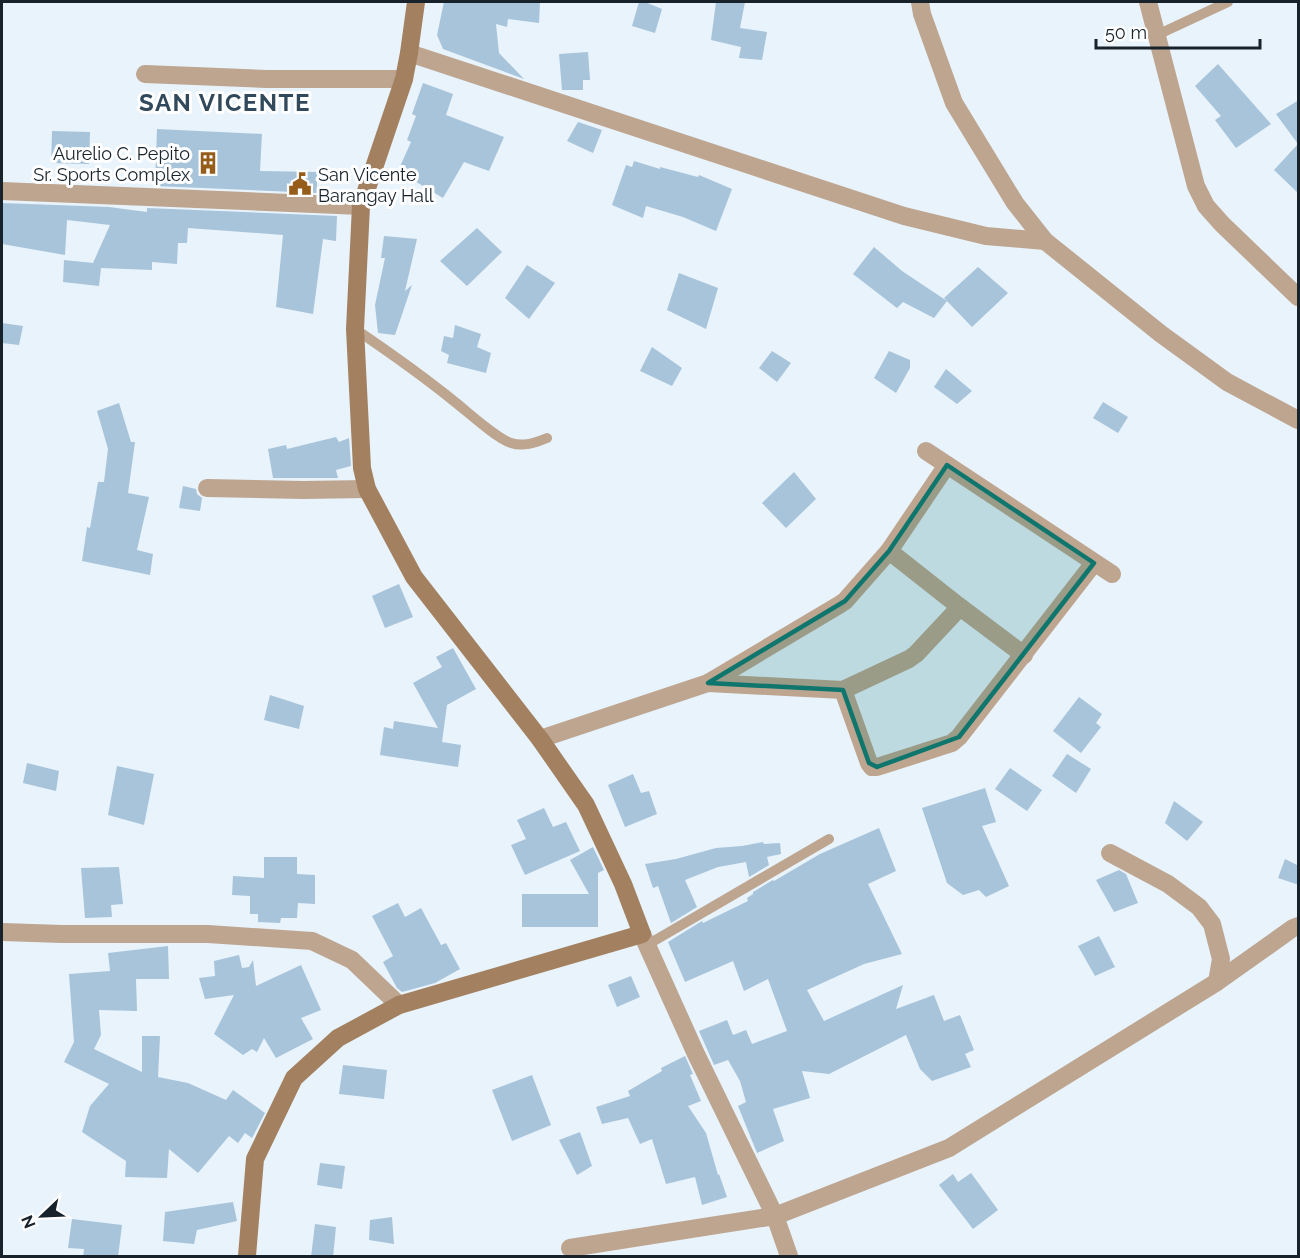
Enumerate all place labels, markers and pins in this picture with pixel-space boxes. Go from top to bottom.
place label: Aurelio C. Pepito Sr. Sports Complex [33,143,190,185]
building icon: Aurelio C. Pepito Sr. Sports Complex [195,150,221,176]
place label: San Vicente Barangay Hall [318,164,434,206]
public building icon: San Vicente Barangay Hall [287,171,313,197]

